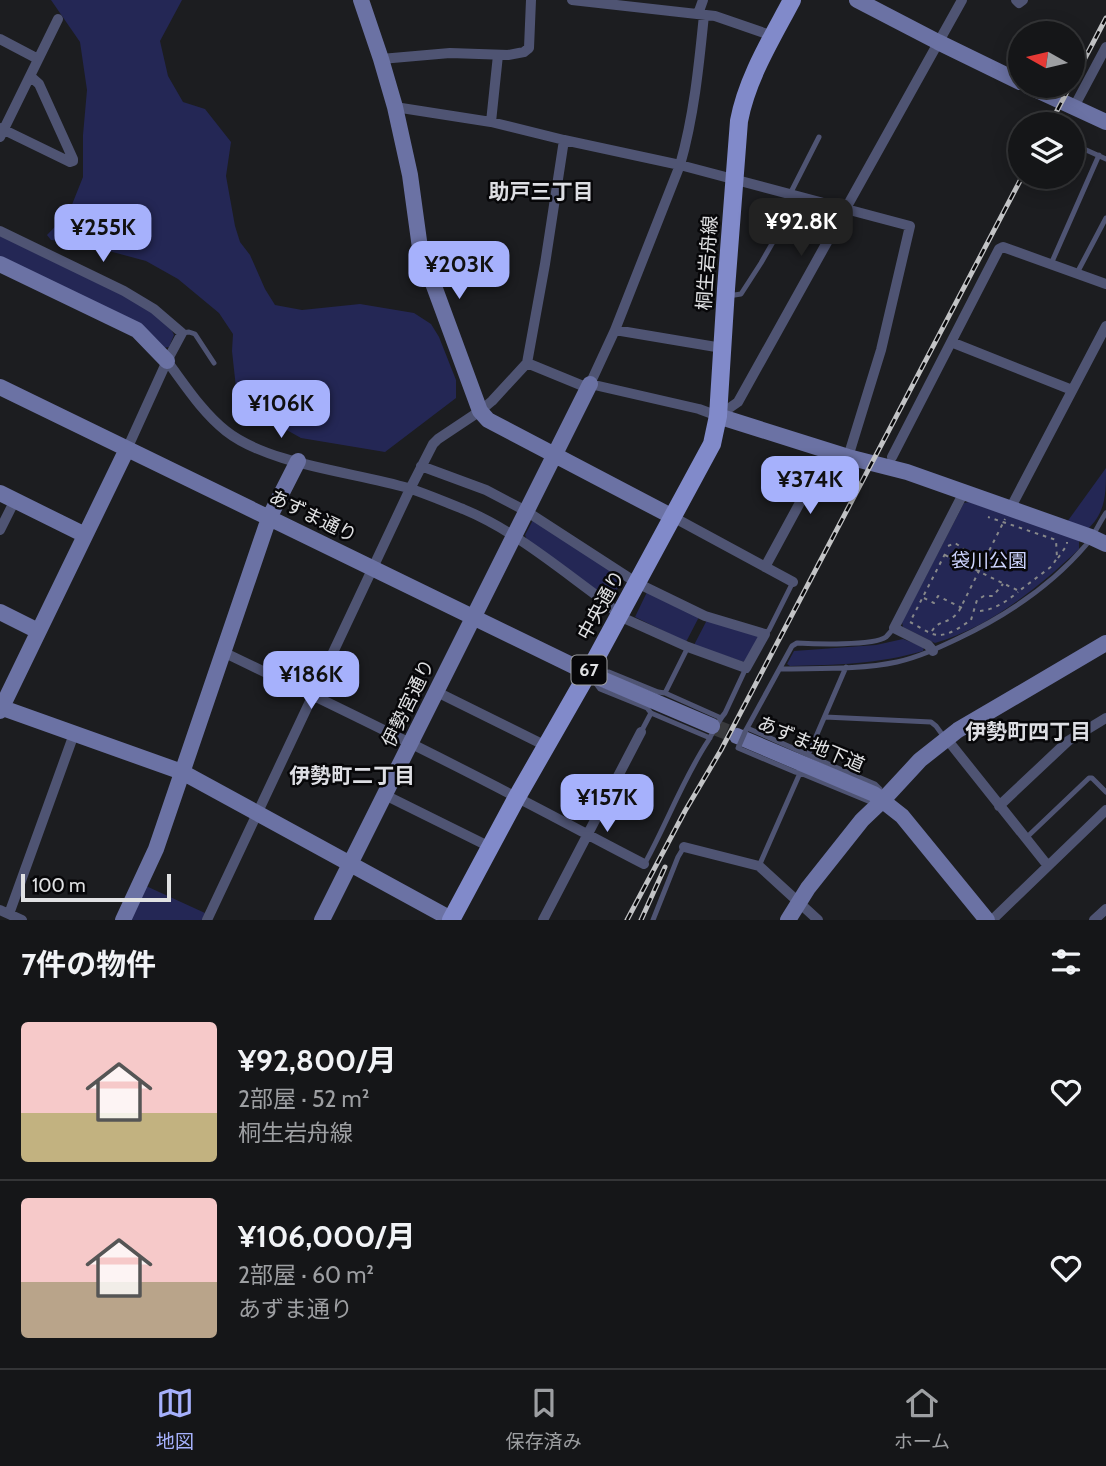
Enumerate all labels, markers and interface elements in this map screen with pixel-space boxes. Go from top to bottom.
north arrow [1008,21,1085,98]
map controls [1008,21,1085,189]
button: layers [1008,112,1085,189]
district label: 助戸三丁目 [489,179,594,204]
pin: ¥92.8K [744,198,858,258]
pin: ¥255K [54,204,152,264]
text: ¥92.8K [765,207,837,235]
text: ¥255K [70,213,136,241]
street label: 桐生岩舟線 [692,215,722,311]
pin: ¥203K [410,242,508,301]
text: ¥203K [424,250,494,278]
pin: ¥106K [232,380,330,440]
text: ¥106K [248,389,314,417]
pin: ¥374K [761,456,859,516]
text: ¥374K [777,465,843,493]
street label: あずま通り [265,485,361,547]
park label: 袋川公園 [951,549,1027,572]
street label: 中央通り [573,566,629,644]
pin: ¥186K [262,652,360,711]
street label: 伊勢宮通り [377,655,439,751]
road number: 67 [572,656,606,684]
text: ¥186K [279,660,343,688]
street label: あずま地下道 [754,711,868,777]
district label: 伊勢町四丁目 [965,719,1091,744]
district label: 伊勢町二丁目 [289,763,415,788]
pin: ¥157K [558,774,656,834]
text: ¥157K [577,783,637,811]
scale bar [21,871,172,903]
text: 100 m [32,874,86,897]
icon: filters [1047,943,1085,981]
text: 7件の物件 [21,946,156,983]
text: ¥92,800/月 [238,1042,397,1079]
icon: home [77,1050,161,1134]
icon: heart [1047,1073,1085,1111]
text: 2部屋 · 52 m² [238,1085,369,1113]
text: 桐生岩舟線 [238,1119,353,1147]
text: ¥106,000/月 [238,1218,416,1255]
icon: home [77,1226,161,1310]
icon: heart [1047,1249,1085,1287]
text: 2部屋 · 60 m² [238,1261,374,1289]
text: あずま通り [238,1295,353,1323]
tab: 地図 [156,1384,194,1453]
tab: 保存済み [506,1384,582,1453]
tab: ホーム [894,1384,950,1453]

